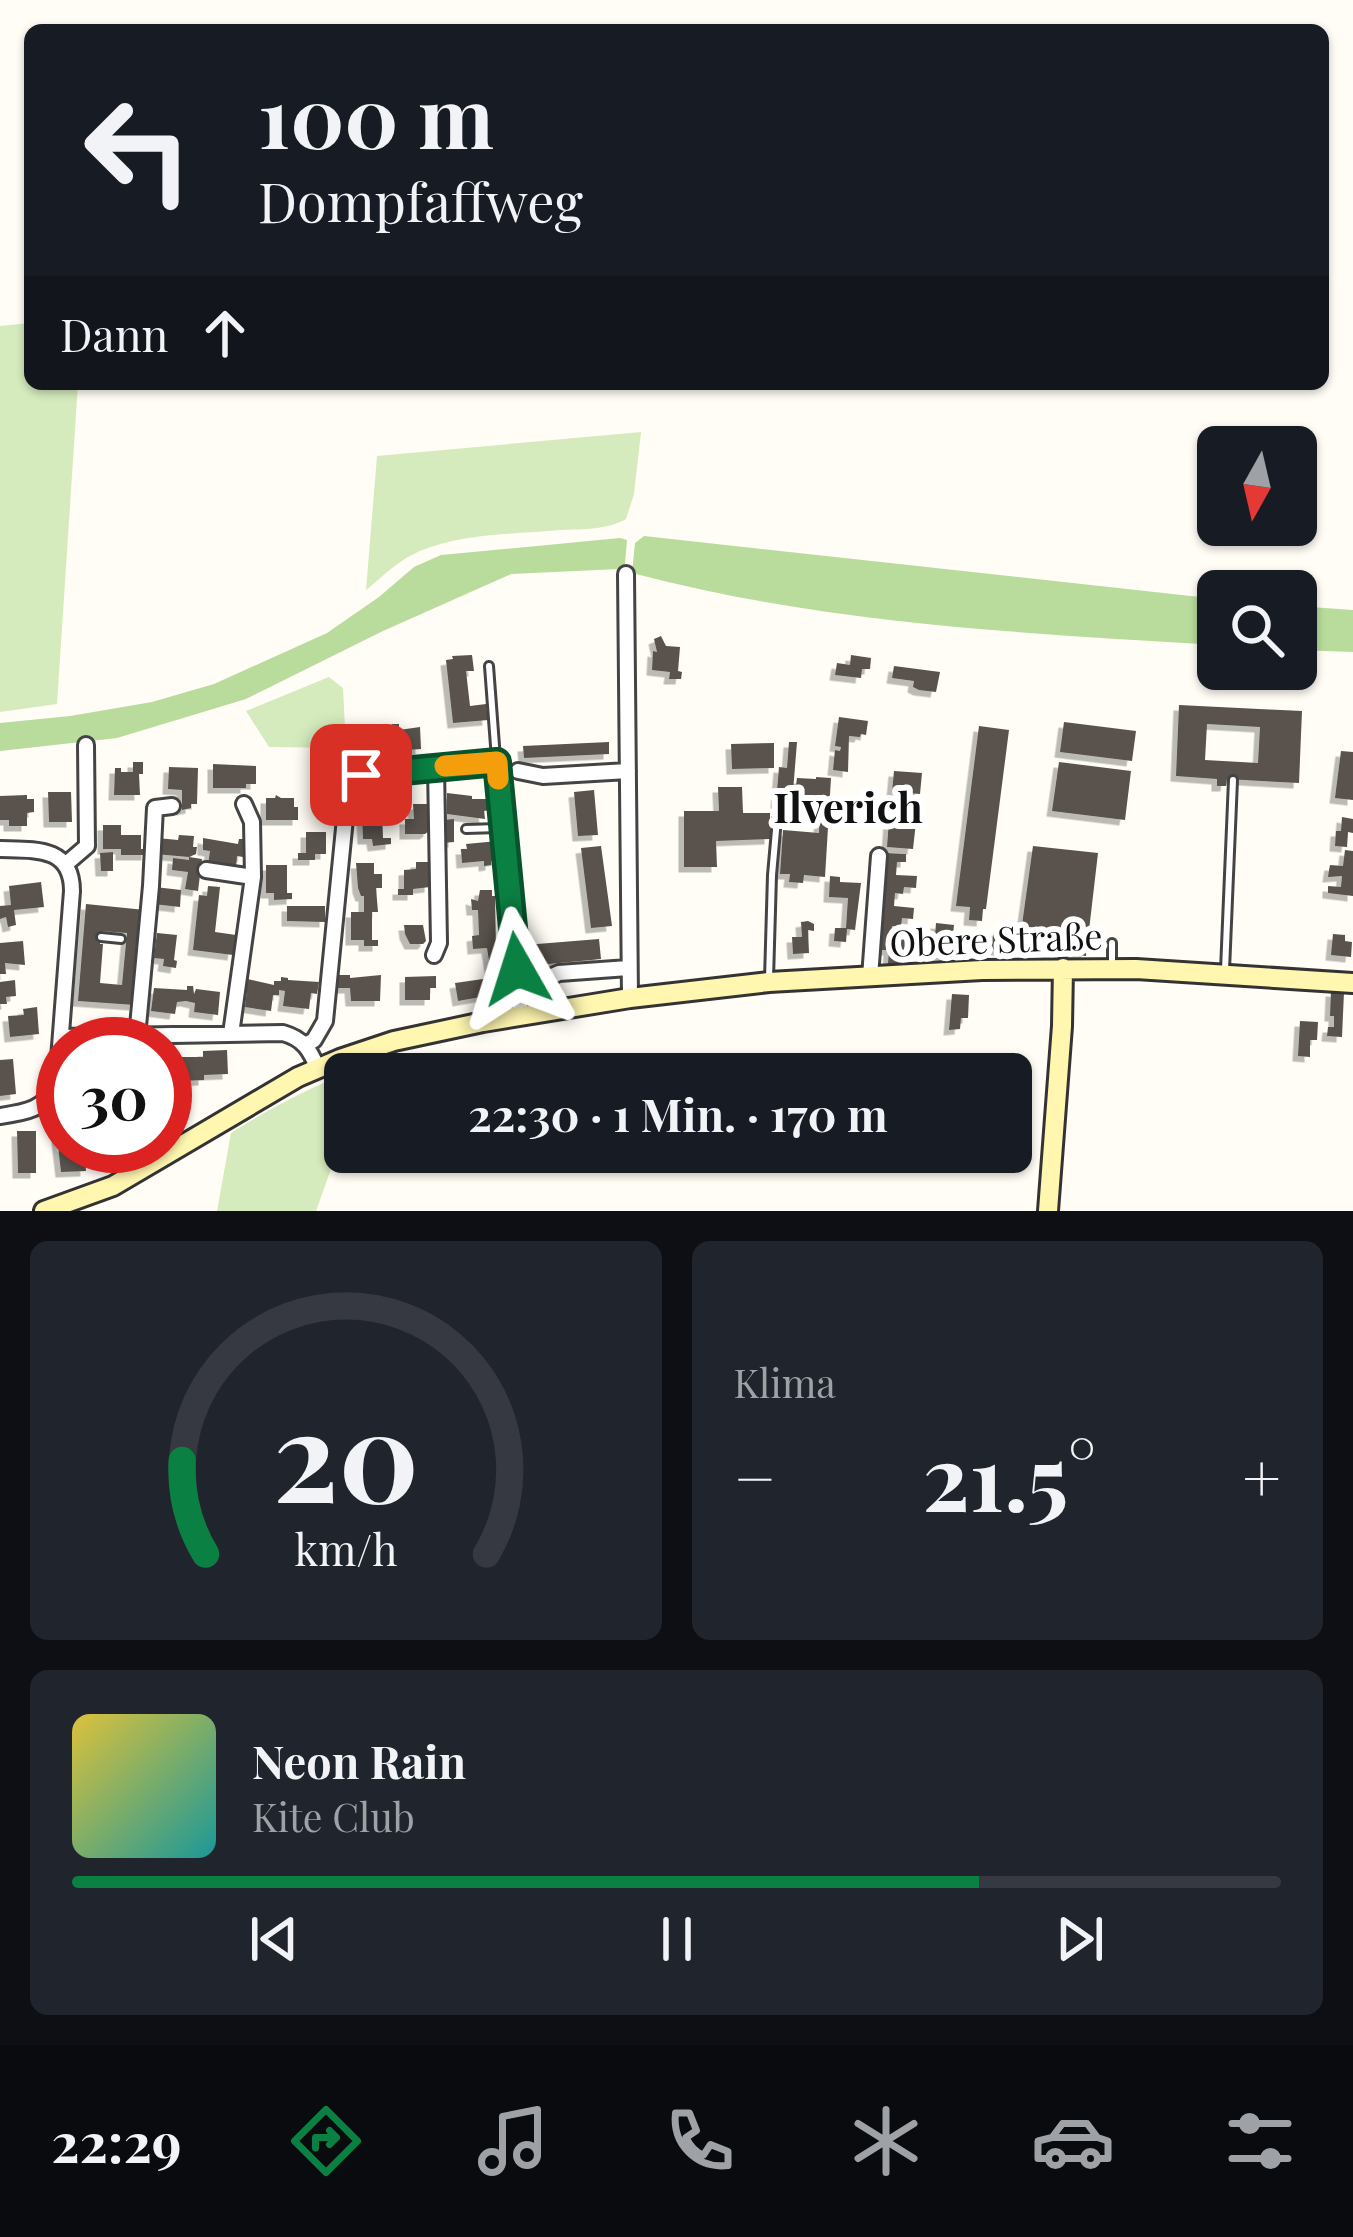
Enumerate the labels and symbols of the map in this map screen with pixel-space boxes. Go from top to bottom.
north arrow [1197,426,1317,546]
pin [310,724,412,826]
district label: Ilverich [773,778,923,834]
position arrow [454,906,580,1032]
street label: Obere Straße [889,910,1103,966]
speed limit sign: 30 [36,1017,192,1173]

